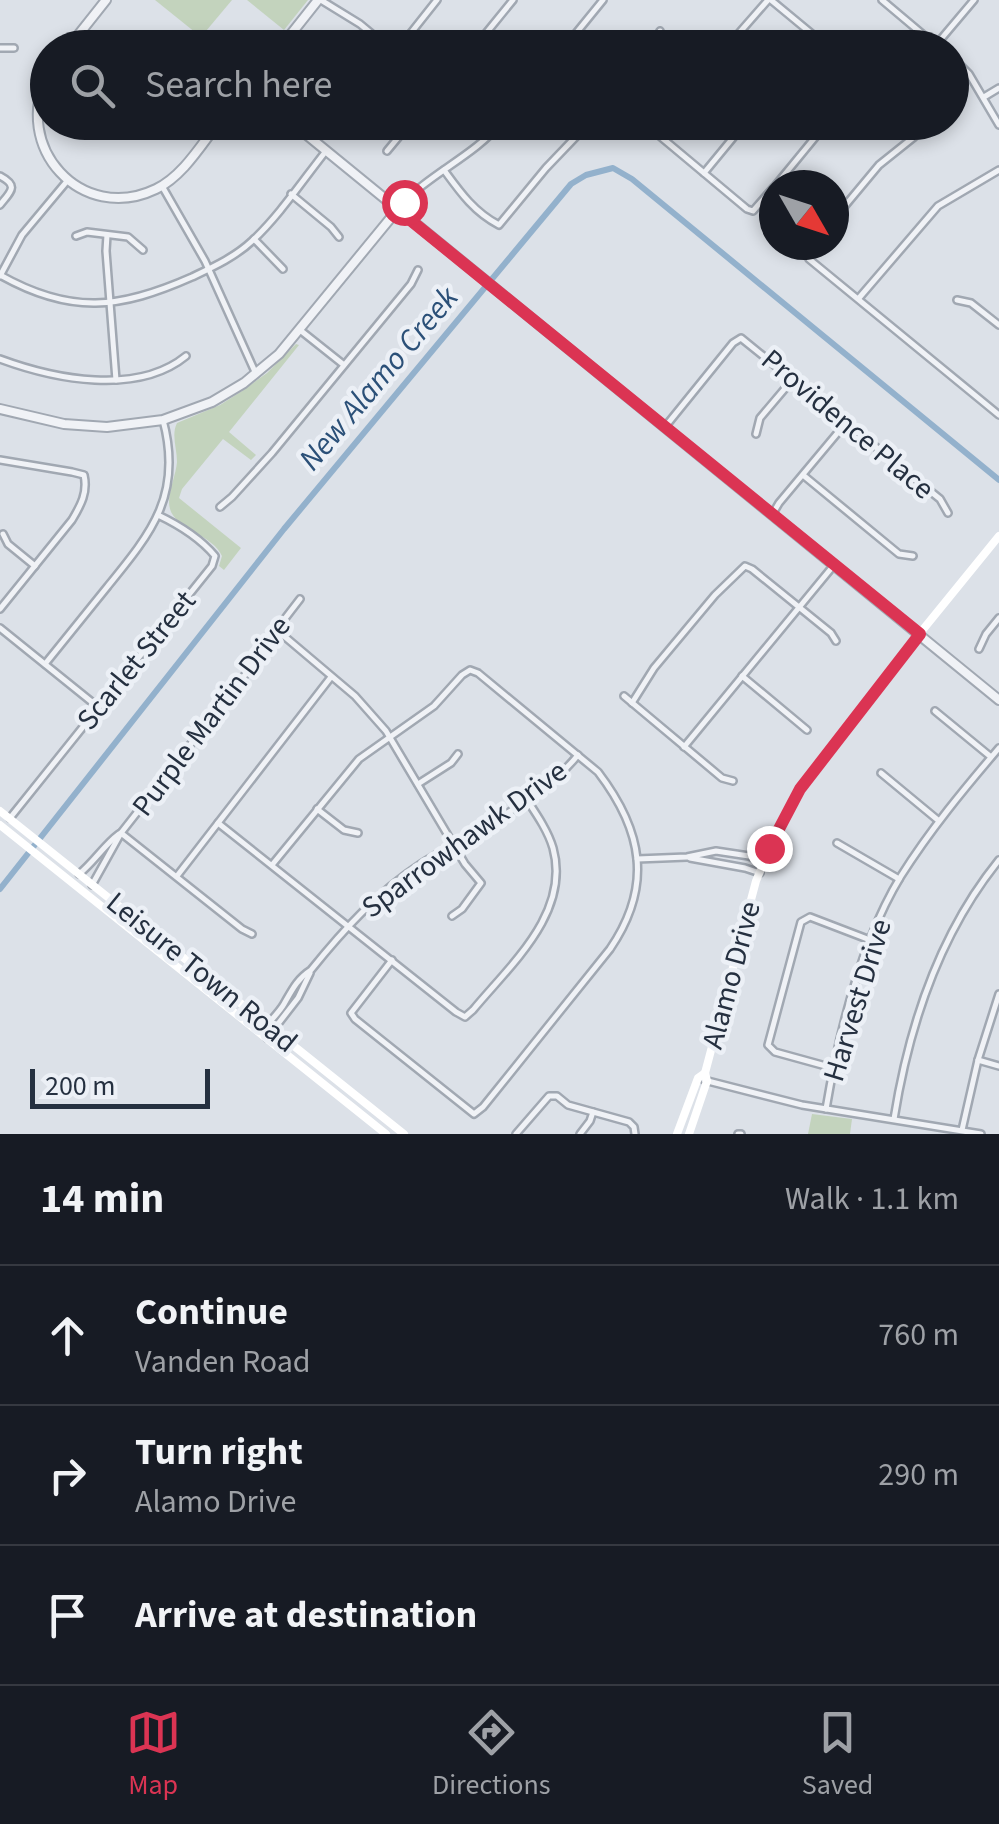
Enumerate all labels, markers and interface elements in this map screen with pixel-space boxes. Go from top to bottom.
search box [30,30,969,140]
icon: search [65,58,120,113]
text: Search here [145,58,332,112]
north arrow [759,170,849,260]
route start [382,180,428,226]
water label: New Alamo Creek [288,276,470,481]
street label: Providence Place [752,339,944,510]
street label: Scarlet Street [67,581,206,739]
street label: Purple Martin Drive [122,607,301,826]
street label: Sparrowhawk Drive [353,750,576,929]
route end [747,826,793,872]
street label: Leisure Town Road [97,882,307,1063]
street label: Alamo Drive [691,897,772,1054]
street label: Harvest Drive [812,914,903,1087]
scale bar [30,1064,210,1108]
text: 200 m [45,1066,116,1106]
text: 14 min [40,1169,164,1229]
text: Walk · 1.1 km [785,1176,959,1222]
text: Continue [135,1285,288,1339]
icon: ahead [40,1308,95,1363]
text: 760 m [878,1312,959,1358]
text: Vanden Road [135,1339,311,1385]
text: Turn right [135,1425,303,1479]
icon: right [40,1448,95,1503]
text: 290 m [878,1452,959,1498]
text: Alamo Drive [135,1479,296,1525]
icon: arrive [40,1588,95,1643]
text: Arrive at destination [135,1588,477,1642]
tab: Map [126,1705,181,1805]
tab: Directions [432,1705,551,1805]
tab: Saved [802,1705,873,1805]

